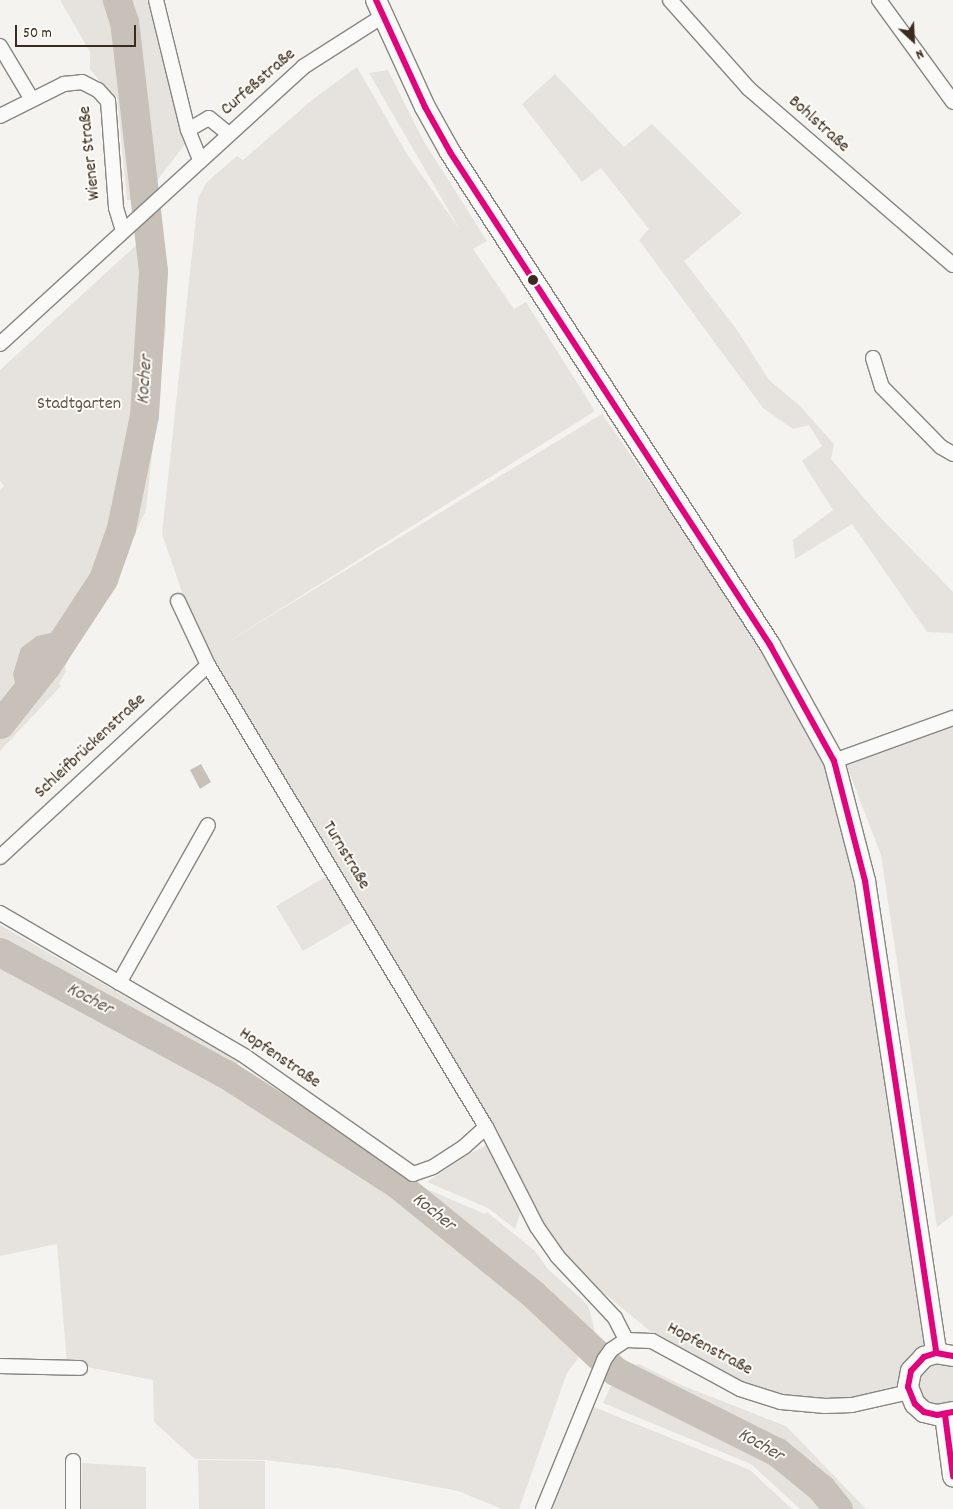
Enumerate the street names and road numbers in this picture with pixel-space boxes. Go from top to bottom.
street label: Curfeßstraße [217,45,301,121]
street label: Bohlstraße [783,92,853,158]
street label: Wiener Straße [75,105,107,201]
street label: Schleifbrückenstraße [31,690,151,804]
street label: Turnstraße [316,818,374,894]
street label: Hopfenstraße [234,1024,324,1094]
street label: Hopfenstraße [662,1318,756,1382]

